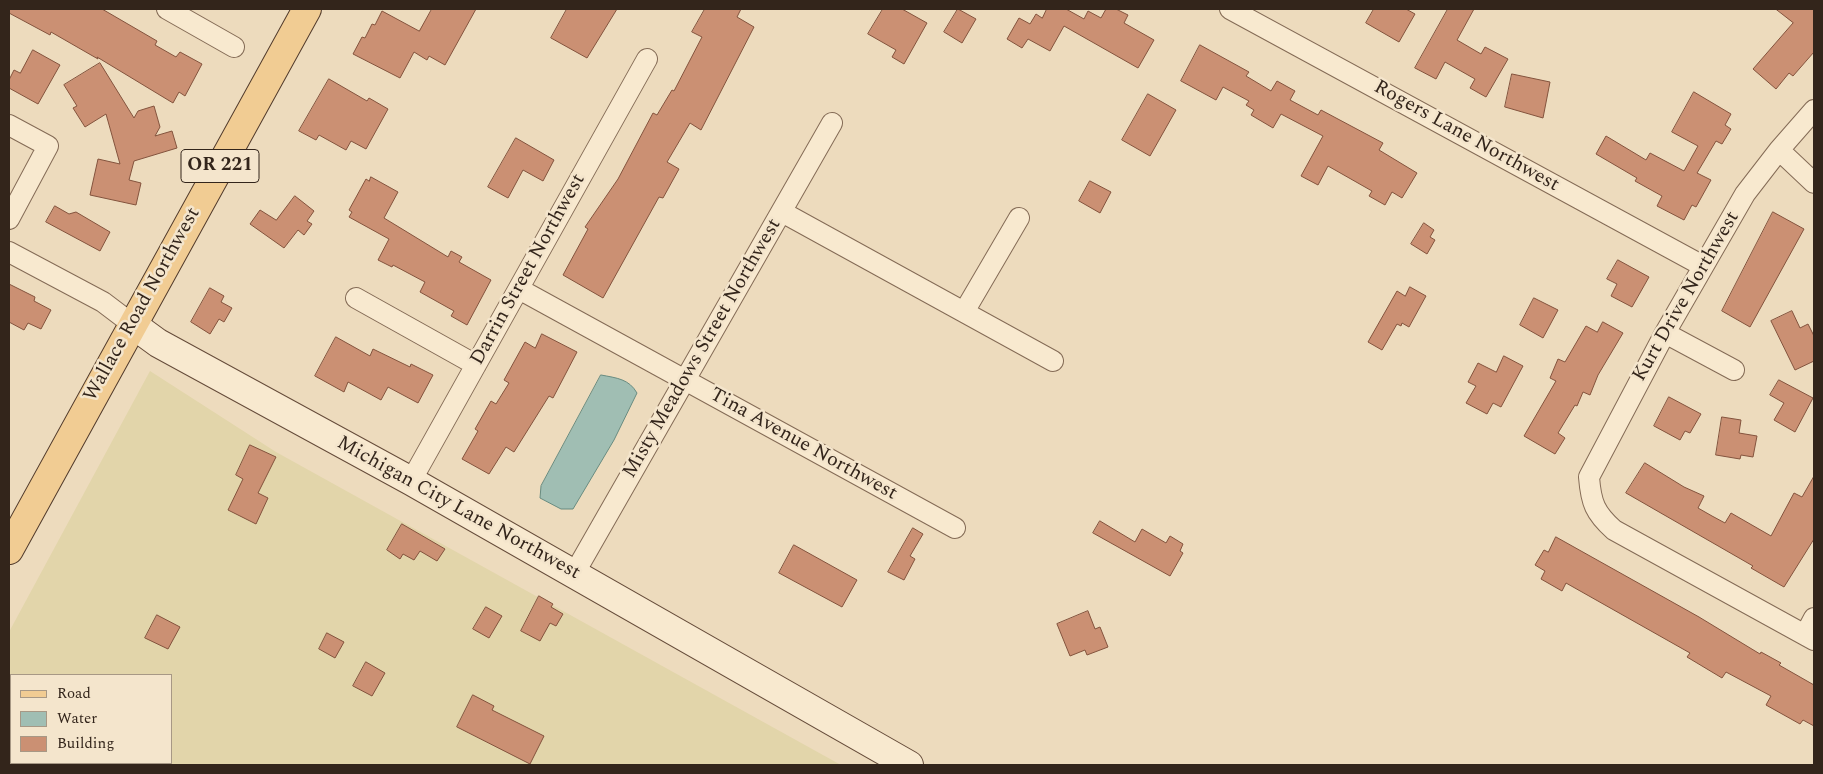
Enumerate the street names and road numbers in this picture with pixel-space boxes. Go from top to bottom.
street label: Rogers Lane Northwest [1369,76,1563,198]
road number: OR 221 [181,150,259,182]
street label: Darrin Street Northwest [466,170,592,370]
street label: Wallace Road Northwest [80,204,206,406]
street label: Kurt Drive Northwest [1628,208,1746,386]
street label: Misty Meadows Street Northwest [619,215,787,483]
street label: Tina Avenue Northwest [705,383,901,507]
street label: Michigan City Lane Northwest [332,432,584,586]

